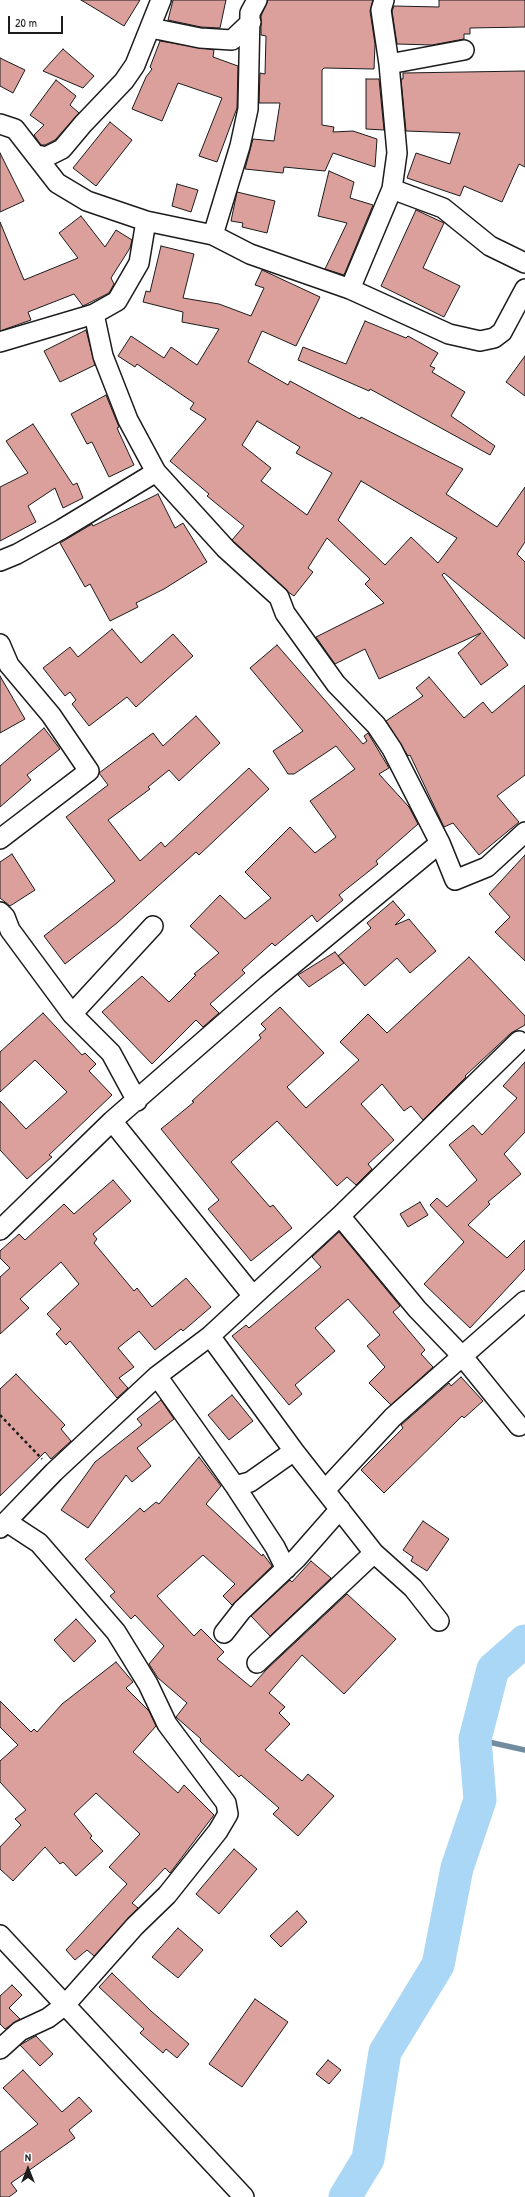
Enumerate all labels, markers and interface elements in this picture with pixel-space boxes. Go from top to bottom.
scale bar [10,8,65,34]
text: 20 m [15,14,37,31]
north arrow [8,2149,48,2189]
text: N [25,2150,31,2164]

